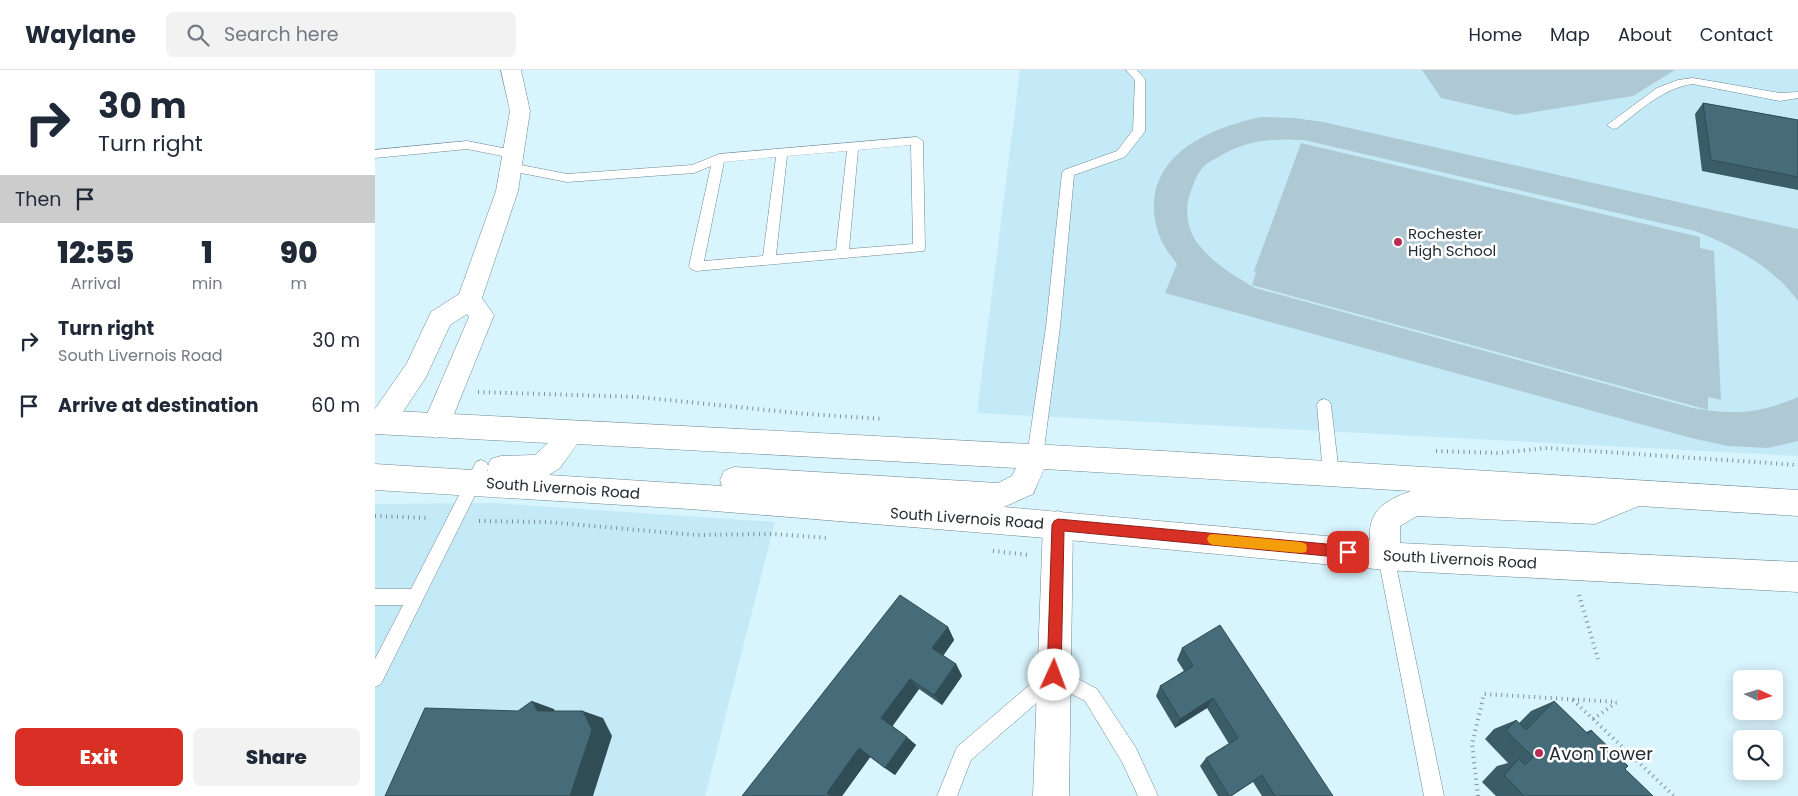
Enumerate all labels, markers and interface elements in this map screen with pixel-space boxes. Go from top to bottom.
search box [166,12,516,57]
text: Waylane [25,18,136,51]
icon: search [184,21,212,49]
text: Search here [224,21,339,48]
text: Home [1468,22,1522,47]
text: Map [1550,22,1590,47]
text: About [1618,22,1672,47]
text: Contact [1700,22,1773,47]
text: 30 m [98,81,186,130]
icon: right [15,90,80,155]
text: Turn right [98,128,203,159]
icon: arrive [71,185,99,213]
text: Then [15,186,61,213]
place label: Rochester High School [1408,223,1496,261]
text: 12:55 [57,231,134,274]
text: 1 [201,231,213,274]
text: 90 [280,231,318,274]
marker: Rochester High School [1392,236,1404,248]
text: Arrival [71,272,121,295]
text: min [192,272,222,295]
text: m [290,272,307,295]
text: Turn right [58,315,154,342]
icon: right [15,327,43,355]
text: 30 m [312,327,360,354]
text: South Livernois Road [58,344,223,367]
icon: arrive [15,392,43,420]
text: Arrive at destination [58,392,259,419]
text: 60 m [311,392,360,419]
street label: South Livernois Road [485,472,641,504]
street label: South Livernois Road [889,502,1045,534]
pin [1327,531,1369,573]
icon: arrive [1334,538,1362,566]
street label: South Livernois Road [1382,544,1538,574]
position arrow [1027,648,1079,700]
north arrow [1733,670,1783,720]
map controls [1733,670,1783,780]
button: Exit [15,728,183,786]
button: Share [193,728,360,786]
button: search [1733,730,1783,780]
place label: Avon Tower [1549,741,1653,766]
marker: Avon Tower [1533,747,1545,759]

